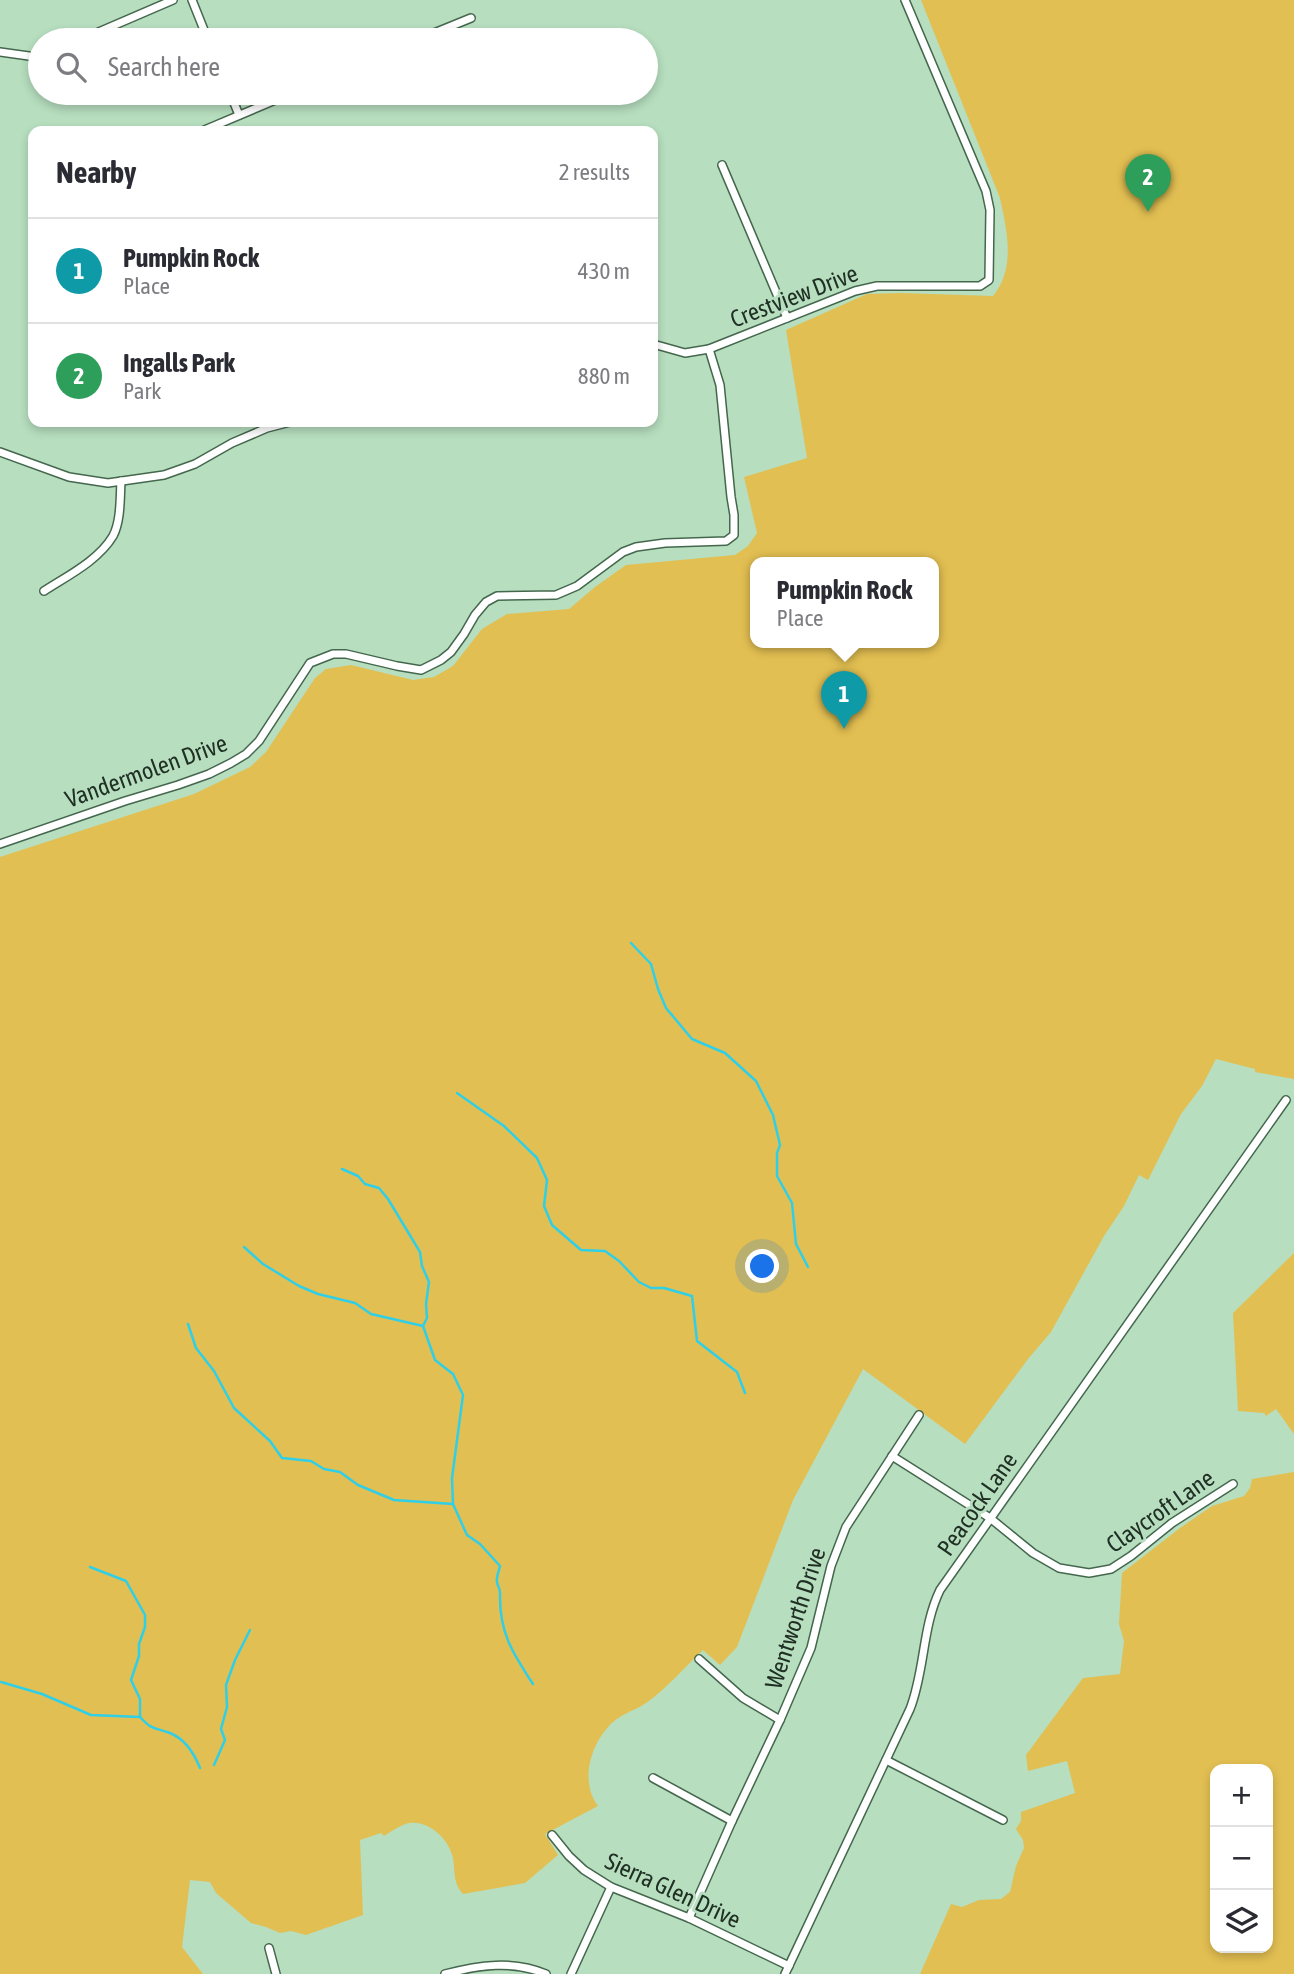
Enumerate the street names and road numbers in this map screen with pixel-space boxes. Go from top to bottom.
street label: Crestview Drive [726,259,862,333]
street label: Vandermolen Drive [61,729,231,813]
street label: Peacock Lane [932,1447,1022,1561]
street label: Claycroft Lane [1101,1464,1219,1558]
street label: Wentworth Drive [759,1544,831,1692]
street label: Sierra Glen Drive [601,1847,745,1933]

